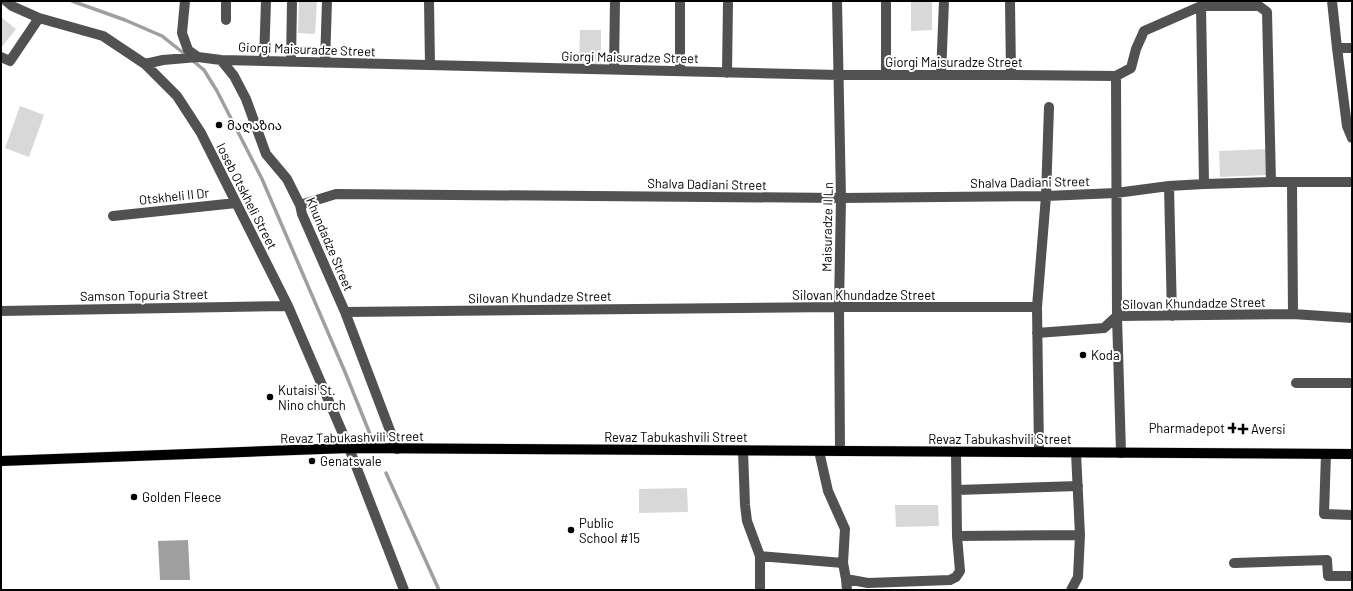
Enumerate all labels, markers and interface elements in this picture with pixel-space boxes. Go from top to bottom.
street label: Giorgi Maisuradze Street [238,39,376,59]
street label: Giorgi Maisuradze Street [561,48,699,66]
street label: Giorgi Maisuradze Street [885,54,1023,70]
place label: მაღაზია [227,117,282,134]
marker: მაღაზია [214,120,224,130]
street label: Ioseb Otskheli Street [213,140,281,252]
street label: Shalva Dadiani Street [970,173,1090,191]
street label: Shalva Dadiani Street [647,175,767,193]
street label: Maisuradze II Ln [818,182,836,272]
street label: Otskheli II Dr [138,184,210,208]
street label: Khundadze Street [303,195,357,293]
street label: Samson Topuria Street [80,286,208,304]
street label: Silovan Khundadze Street [792,287,936,303]
street label: Silovan Khundadze Street [468,288,612,306]
street label: Silovan Khundadze Street [1122,294,1266,312]
place label: Koda [1091,347,1120,363]
marker: Koda [1078,350,1088,360]
place label: Kutaisi St. Nino church [278,382,346,413]
marker: Kutaisi St. Nino church [265,392,275,402]
place label: Pharmadepot [1149,420,1225,436]
place label: Aversi [1251,421,1286,437]
marker: Pharmadepot [1228,423,1238,433]
marker: Aversi [1238,424,1248,434]
street label: Revaz Tabukashvili Street [280,428,424,446]
street label: Revaz Tabukashvili Street [604,429,748,445]
street label: Revaz Tabukashvili Street [928,431,1072,447]
place label: Genatsvale [320,453,382,469]
marker: Genatsvale [307,456,317,466]
place label: Golden Fleece [142,489,222,505]
marker: Golden Fleece [129,492,139,502]
place label: Public School #15 [579,515,640,546]
marker: Public School #15 [566,525,576,535]

